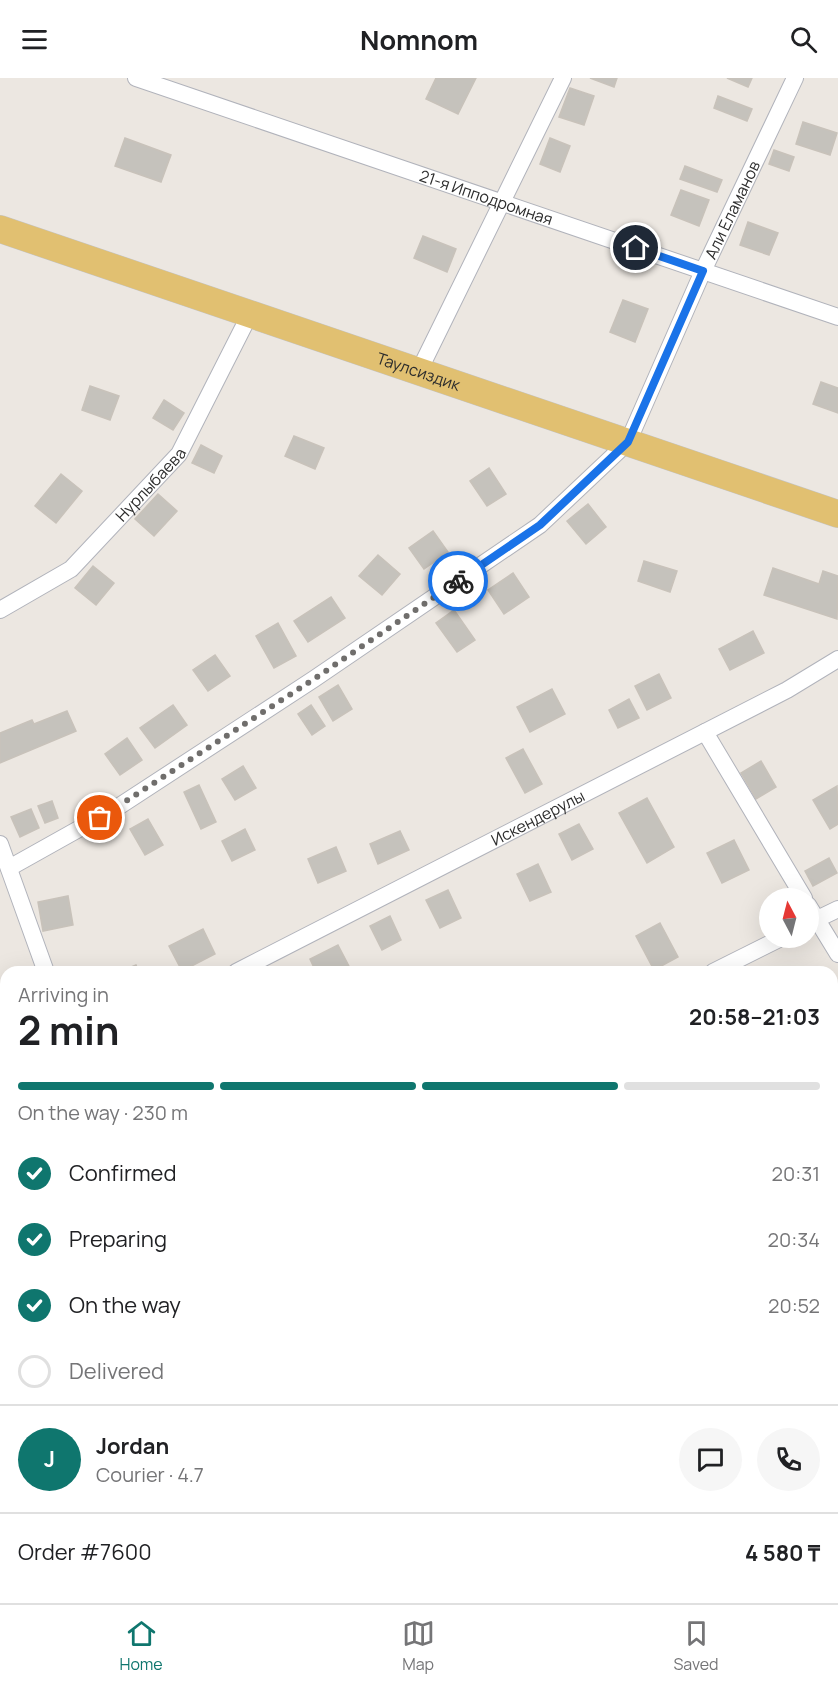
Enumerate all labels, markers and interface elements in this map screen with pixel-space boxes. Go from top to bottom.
text: Nomnom [360,21,478,58]
icon: menu [18,23,51,56]
icon: search [787,23,820,56]
street label: Али Еламанов [699,157,765,263]
street label: 21-я Ипподромная [417,164,556,230]
pin [610,222,661,273]
icon: home [619,231,652,264]
street label: Таулсиздик [374,347,464,396]
street label: Нурлыбаева [110,444,191,526]
courier [428,551,488,611]
icon: bike [442,565,475,598]
street label: Искендерулы [487,784,588,851]
pin [74,792,125,843]
icon: bag [83,801,116,834]
north arrow [759,888,819,948]
map controls [759,888,819,948]
text: Arriving in [18,981,109,1008]
text: 20:58–21:03 [689,1002,820,1032]
text: 2 min [18,1003,119,1057]
text: On the way · 230 m [18,1099,188,1126]
icon: check [18,1157,51,1190]
text: Confirmed [69,1158,177,1188]
text: 20:31 [772,1160,820,1187]
icon: check [18,1223,51,1256]
text: Preparing [69,1224,167,1254]
text: 20:34 [768,1226,820,1253]
icon: check [18,1289,51,1322]
text: On the way [69,1290,181,1320]
text: 20:52 [768,1292,820,1319]
text: Delivered [69,1356,164,1386]
button: chat [679,1428,742,1491]
button: phone [757,1428,820,1491]
text: Jordan [96,1431,169,1461]
text: J [44,1444,55,1474]
text: Courier · 4.7 [96,1461,204,1488]
text: Order #7600 [18,1537,152,1567]
text: 4 580 ₸ [745,1538,820,1568]
tab: Home [119,1617,163,1675]
tab: Map [402,1617,435,1675]
tab: Saved [673,1617,719,1675]

